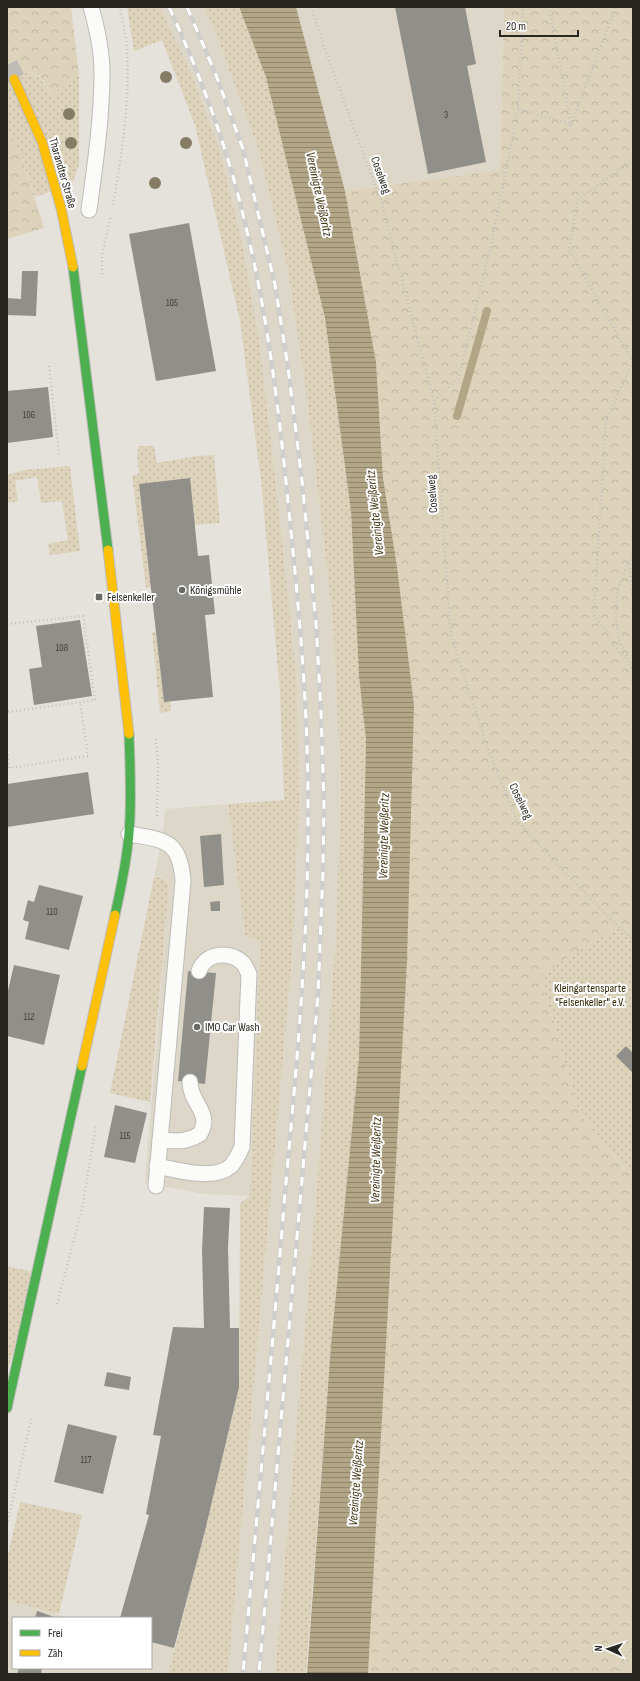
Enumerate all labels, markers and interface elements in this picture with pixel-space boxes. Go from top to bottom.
scale bar [500,12,578,38]
text: 20 m [506,19,526,34]
house number: 3 [444,109,448,121]
street label: Tharandter Straße [45,136,80,210]
water label: Vereinigte Weißeritz [302,151,336,238]
street label: Coselweg [367,155,394,196]
house number: 105 [166,297,178,309]
house number: 106 [23,409,35,421]
water label: Vereinigte Weißeritz [363,469,387,556]
street label: Coselweg [424,474,441,514]
place label: Königsmühle [190,583,242,598]
marker: Königsmühle [177,585,187,595]
place label: Felsenkeller [107,590,155,605]
marker: Felsenkeller [94,592,104,602]
house number: 108 [56,642,68,654]
street label: Coselweg [505,781,536,822]
water label: Vereinigte Weißeritz [375,793,393,879]
house number: 110 [46,906,58,918]
park label: Kleingartensparte "Felsenkeller" e.V. [554,981,626,1010]
house number: 112 [23,1011,35,1023]
place label: IMO Car Wash [205,1020,260,1035]
marker: IMO Car Wash [192,1022,202,1032]
water label: Vereinigte Weißeritz [367,1117,385,1203]
house number: 115 [119,1130,131,1142]
water label: Vereinigte Weißeritz [345,1439,367,1526]
house number: 117 [81,1454,91,1466]
legend [12,1617,152,1669]
text: Frei [48,1626,63,1641]
north arrow [588,1629,628,1669]
text: N [592,1645,605,1652]
text: Zäh [48,1646,63,1661]

